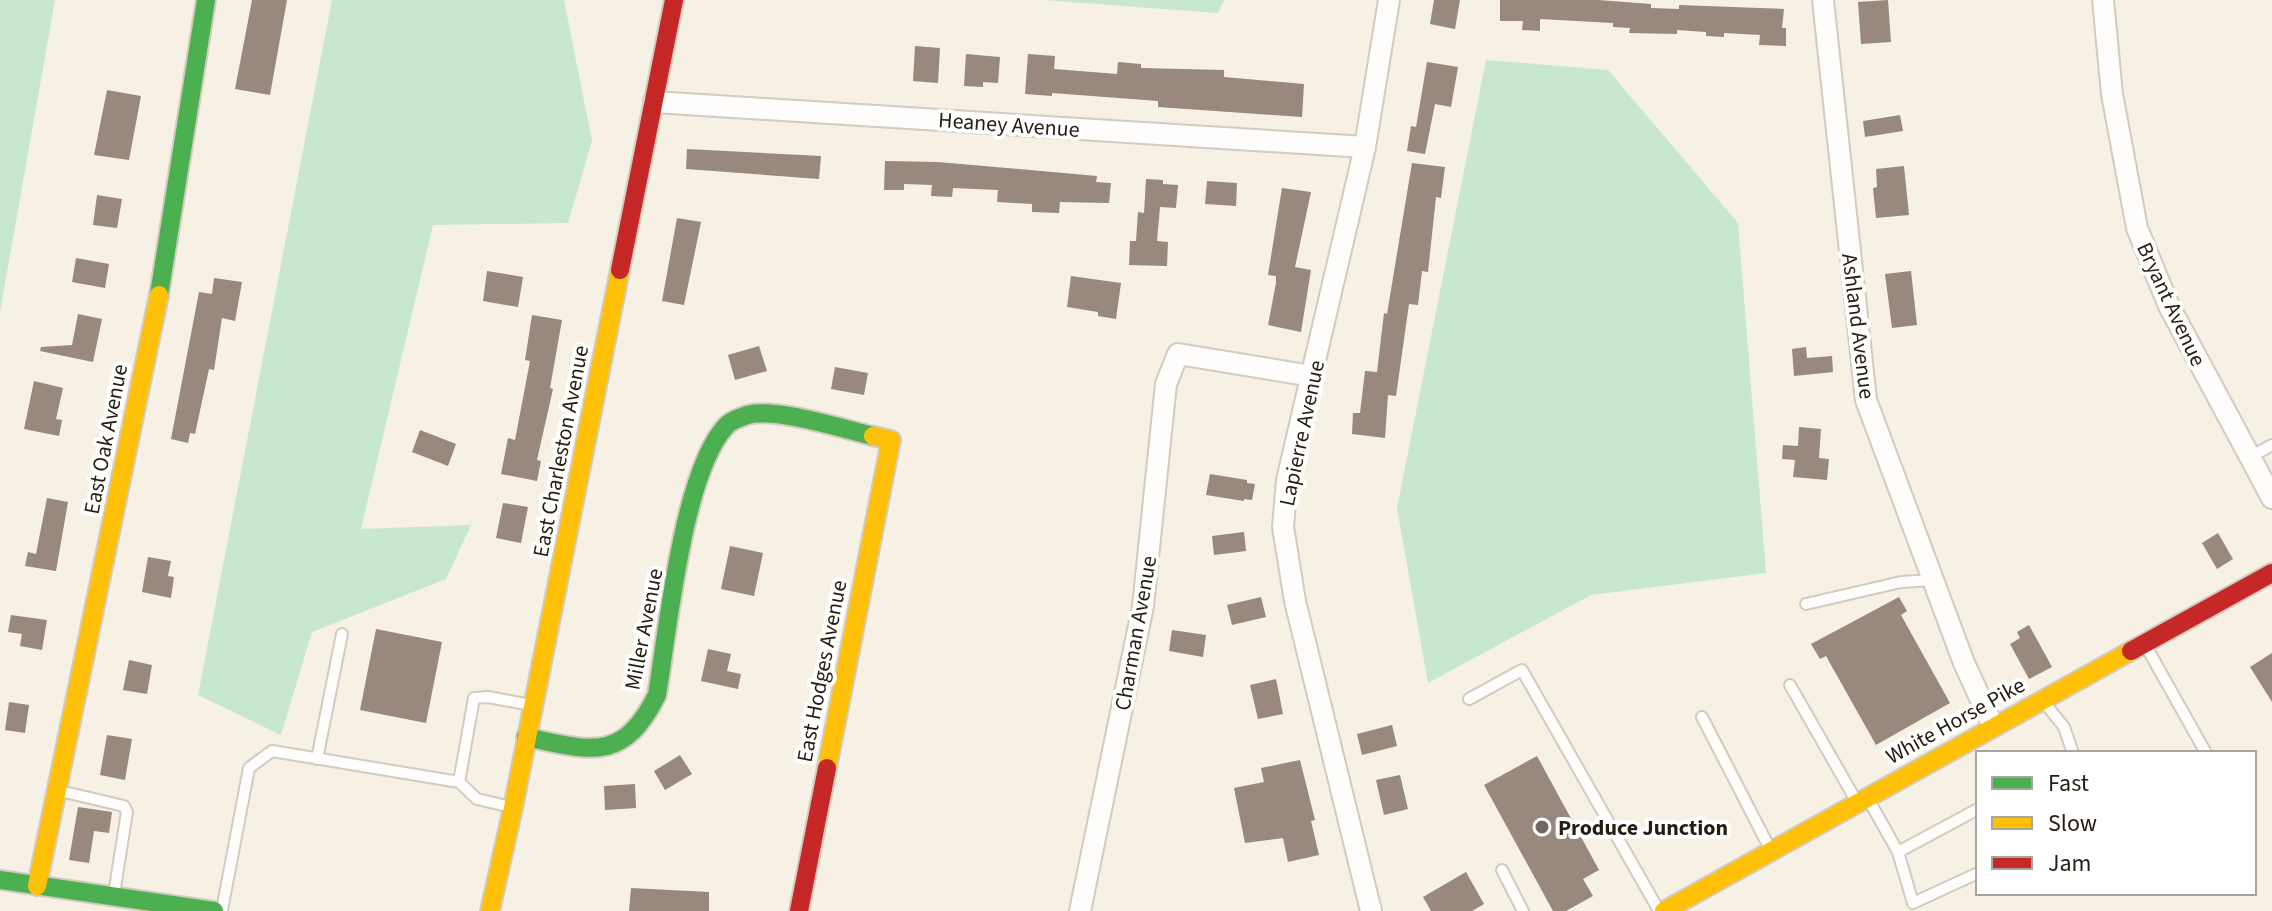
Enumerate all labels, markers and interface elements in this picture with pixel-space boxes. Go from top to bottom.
street label: Heaney Avenue [937,104,1081,146]
street label: Bryant Avenue [2128,237,2214,372]
street label: Ashland Avenue [1833,251,1883,401]
street label: East Charleston Avenue [525,342,597,560]
street label: Lapierre Avenue [1271,357,1333,509]
street label: East Oak Avenue [76,361,136,517]
street label: Charman Avenue [1107,553,1165,713]
street label: Miller Avenue [617,566,671,693]
street label: East Hodges Avenue [789,577,855,765]
street label: White Horse Pike [1880,669,2031,772]
legend [1976,751,2256,895]
text: Fast [2048,766,2089,801]
text: Slow [2048,806,2097,841]
place label: Produce Junction [1558,812,1728,844]
marker: Produce Junction [1533,818,1551,836]
text: Jam [2048,846,2092,881]

